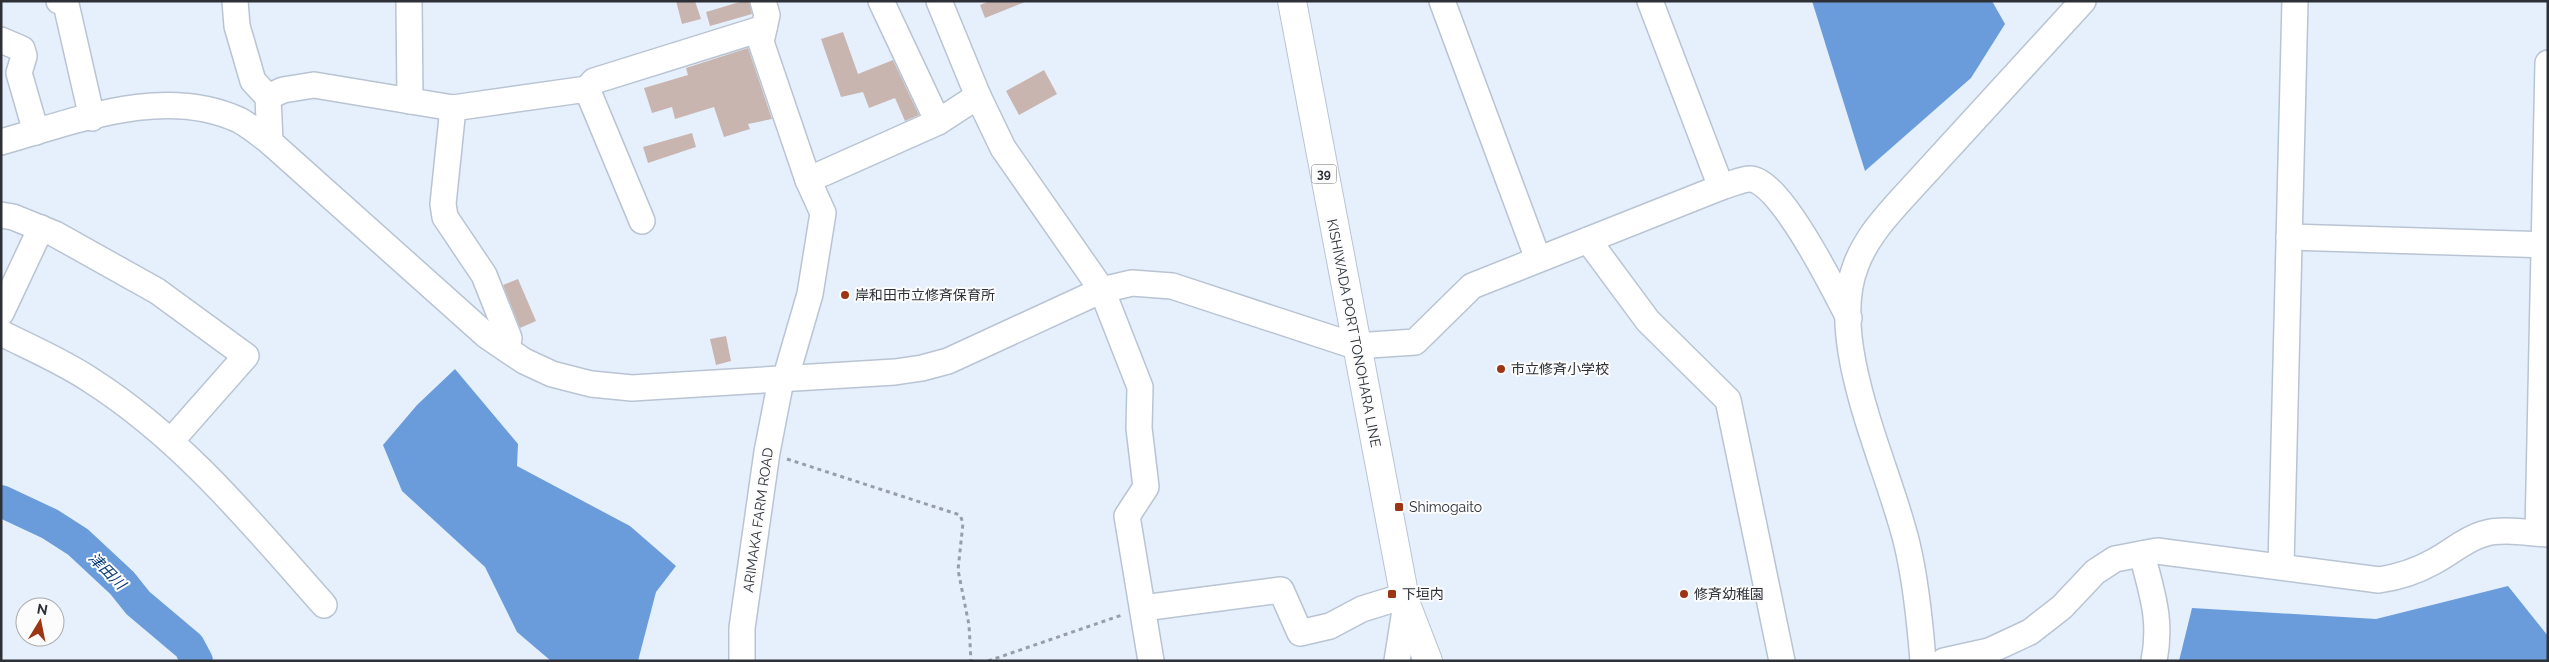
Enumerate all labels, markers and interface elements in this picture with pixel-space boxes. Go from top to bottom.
road number: 39 [1312,164,1336,183]
street label: KISHIWADA PORT TONOHARA LINE [1324,217,1384,449]
place label: 岸和田市立修斉保育所 [855,287,995,303]
marker: 岸和田市立修斉保育所 [839,289,851,301]
place label: 市立修斉小学校 [1511,361,1609,377]
marker: 市立修斉小学校 [1495,363,1507,375]
street label: ARIMAKA FARM ROAD [740,447,776,593]
place label: Shimogaito [1409,499,1482,515]
marker: Shimogaito [1393,501,1405,513]
water label: 津田川 [85,549,131,595]
place label: 下垣内 [1402,586,1444,602]
place label: 修斉幼稚園 [1694,586,1764,602]
marker: 下垣内 [1386,588,1398,600]
marker: 修斉幼稚園 [1678,588,1690,600]
north arrow [15,597,65,647]
text: N [36,600,49,618]

